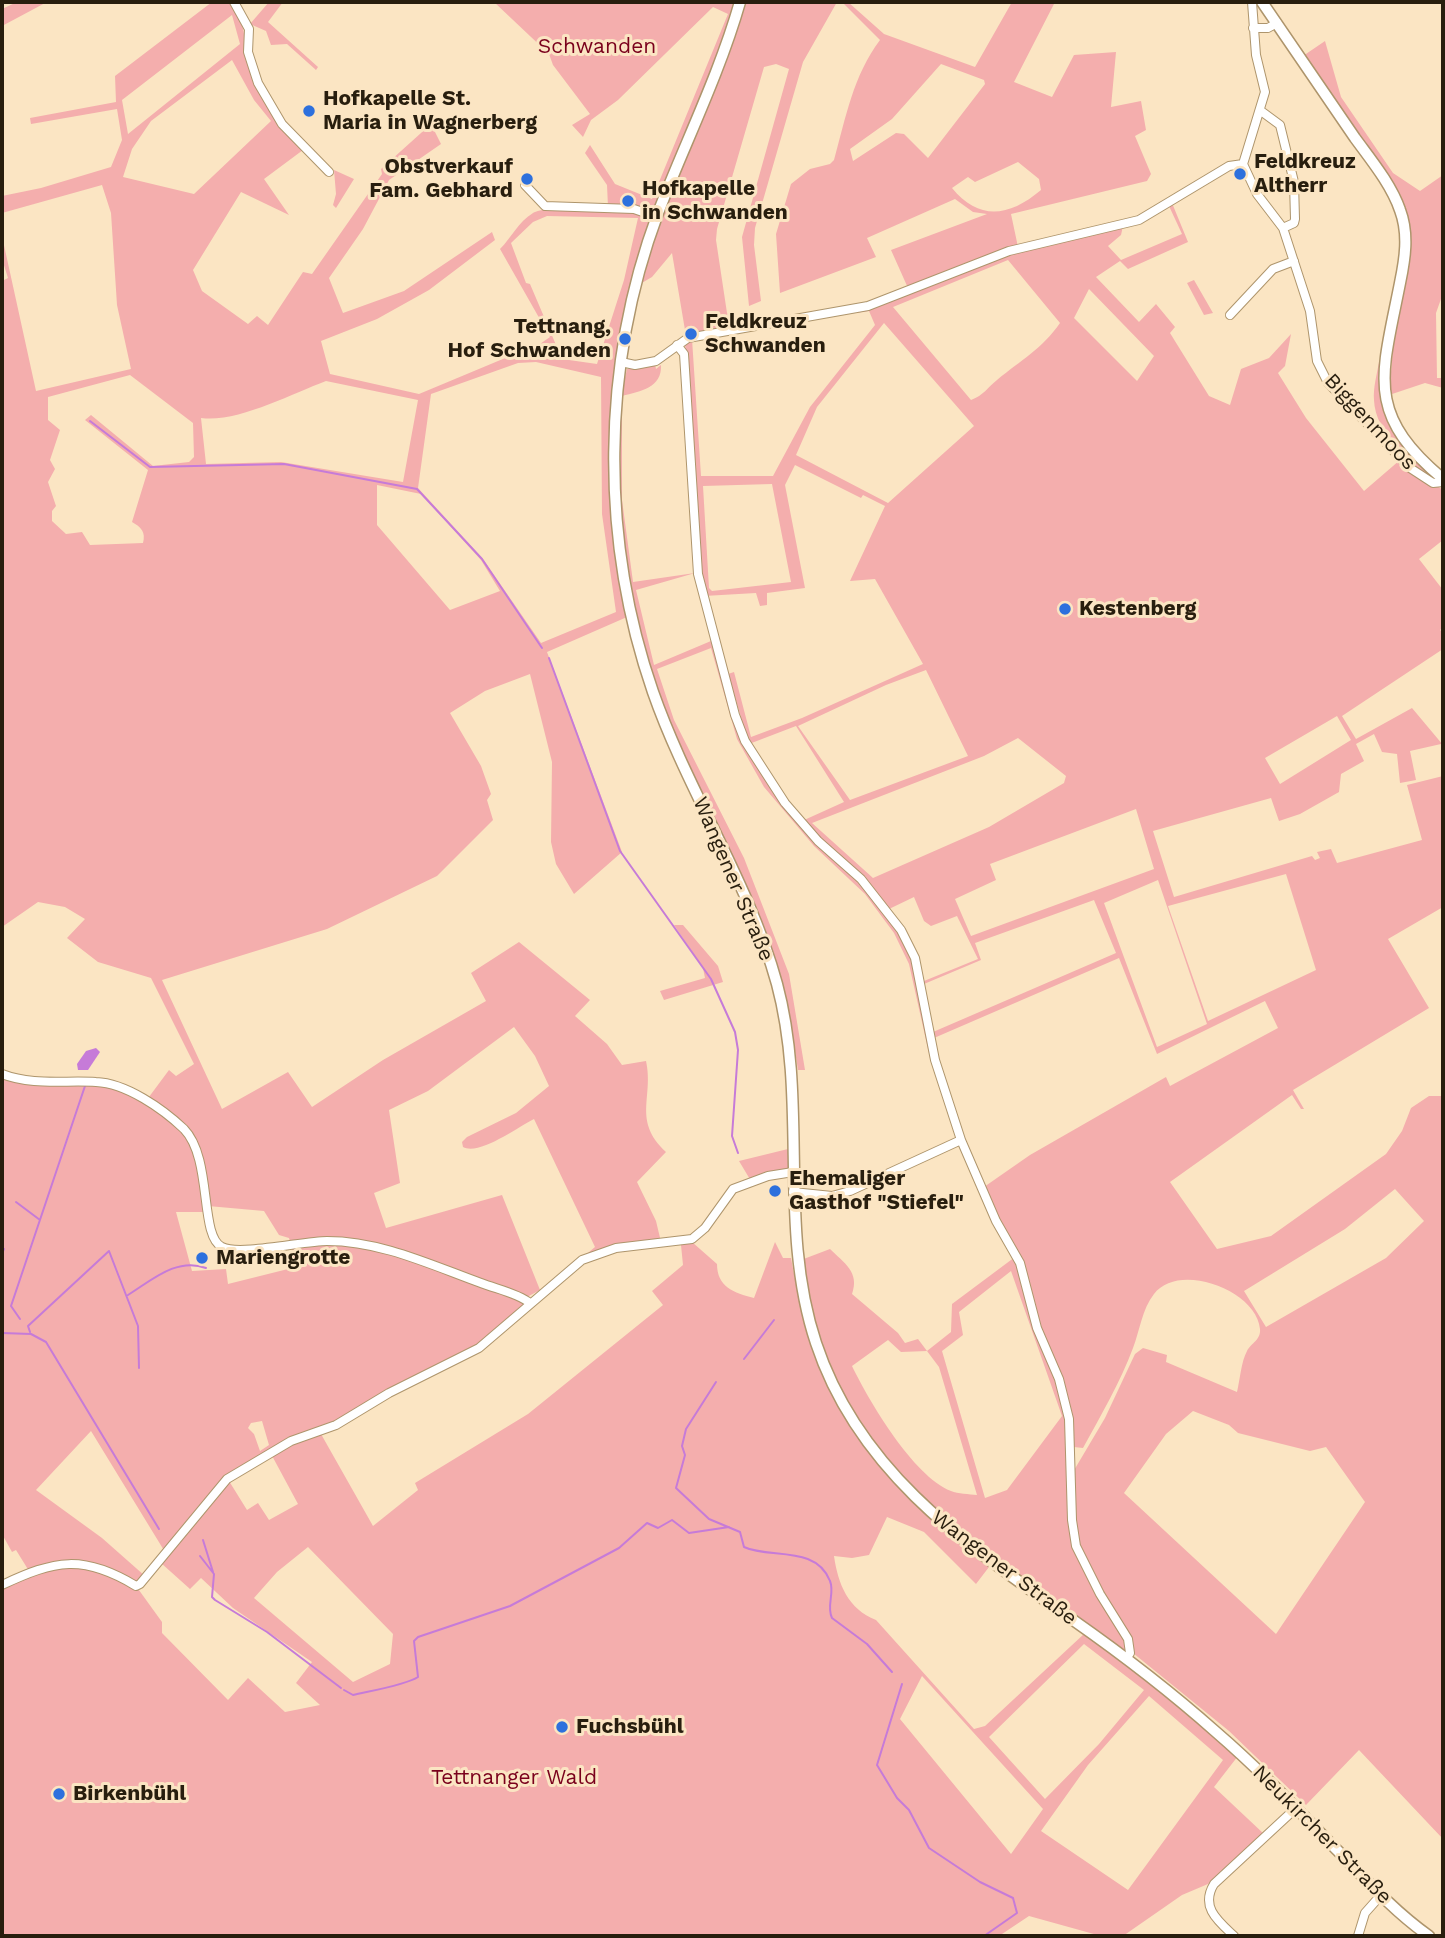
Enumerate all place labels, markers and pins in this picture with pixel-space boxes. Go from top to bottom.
place label: Hofkapelle St. Maria in Wagnerberg [323,86,537,136]
marker: Hofkapelle St. Maria in Wagnerberg [301,103,317,119]
place label: Feldkreuz Altherr [1254,149,1356,199]
place label: Obstverkauf Fam. Gebhard [369,154,513,204]
marker: Feldkreuz Altherr [1232,166,1248,182]
marker: Obstverkauf Fam. Gebhard [519,171,535,187]
place label: Hofkapelle in Schwanden [642,176,788,226]
marker: Hofkapelle in Schwanden [620,193,636,209]
place label: Feldkreuz Schwanden [705,309,826,359]
place label: Tettnang, Hof Schwanden [448,314,611,364]
marker: Feldkreuz Schwanden [683,326,699,342]
marker: Tettnang, Hof Schwanden [617,331,633,347]
place label: Kestenberg [1079,596,1196,622]
marker: Kestenberg [1057,601,1073,617]
place label: Ehemaliger Gasthof "Stiefel" [789,1166,964,1216]
marker: Ehemaliger Gasthof "Stiefel" [767,1183,783,1199]
place label: Mariengrotte [216,1245,350,1271]
marker: Mariengrotte [194,1250,210,1266]
place label: Fuchsbühl [576,1714,684,1740]
marker: Fuchsbühl [554,1719,570,1735]
place label: Birkenbühl [73,1781,186,1807]
marker: Birkenbühl [51,1786,67,1802]

